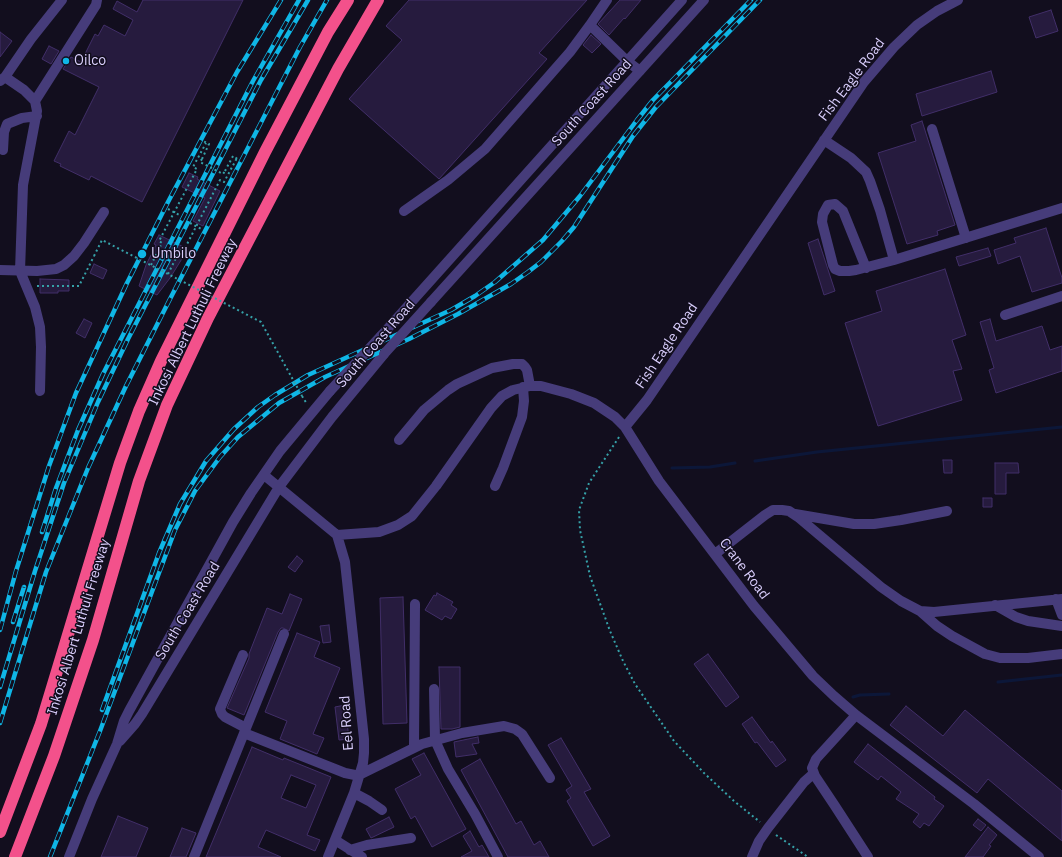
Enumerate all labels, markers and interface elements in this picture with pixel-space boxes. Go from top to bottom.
street label: Fish Eagle Road [815,35,889,125]
place label: Oilco [74,53,106,69]
marker: Oilco [61,56,71,66]
street label: South Coast Road [549,56,635,150]
street label: Inkosi Albert Luthuli Freeway [145,236,241,408]
place label: Umbilo [151,246,196,262]
marker: Umbilo [136,248,148,260]
street label: South Coast Road [333,297,419,391]
street label: Fish Eagle Road [632,300,702,392]
street label: Crane Road [716,535,772,603]
street label: Inkosi Albert Luthuli Freeway [44,537,114,717]
street label: South Coast Road [152,559,224,663]
street label: Eel Road [337,695,357,751]

